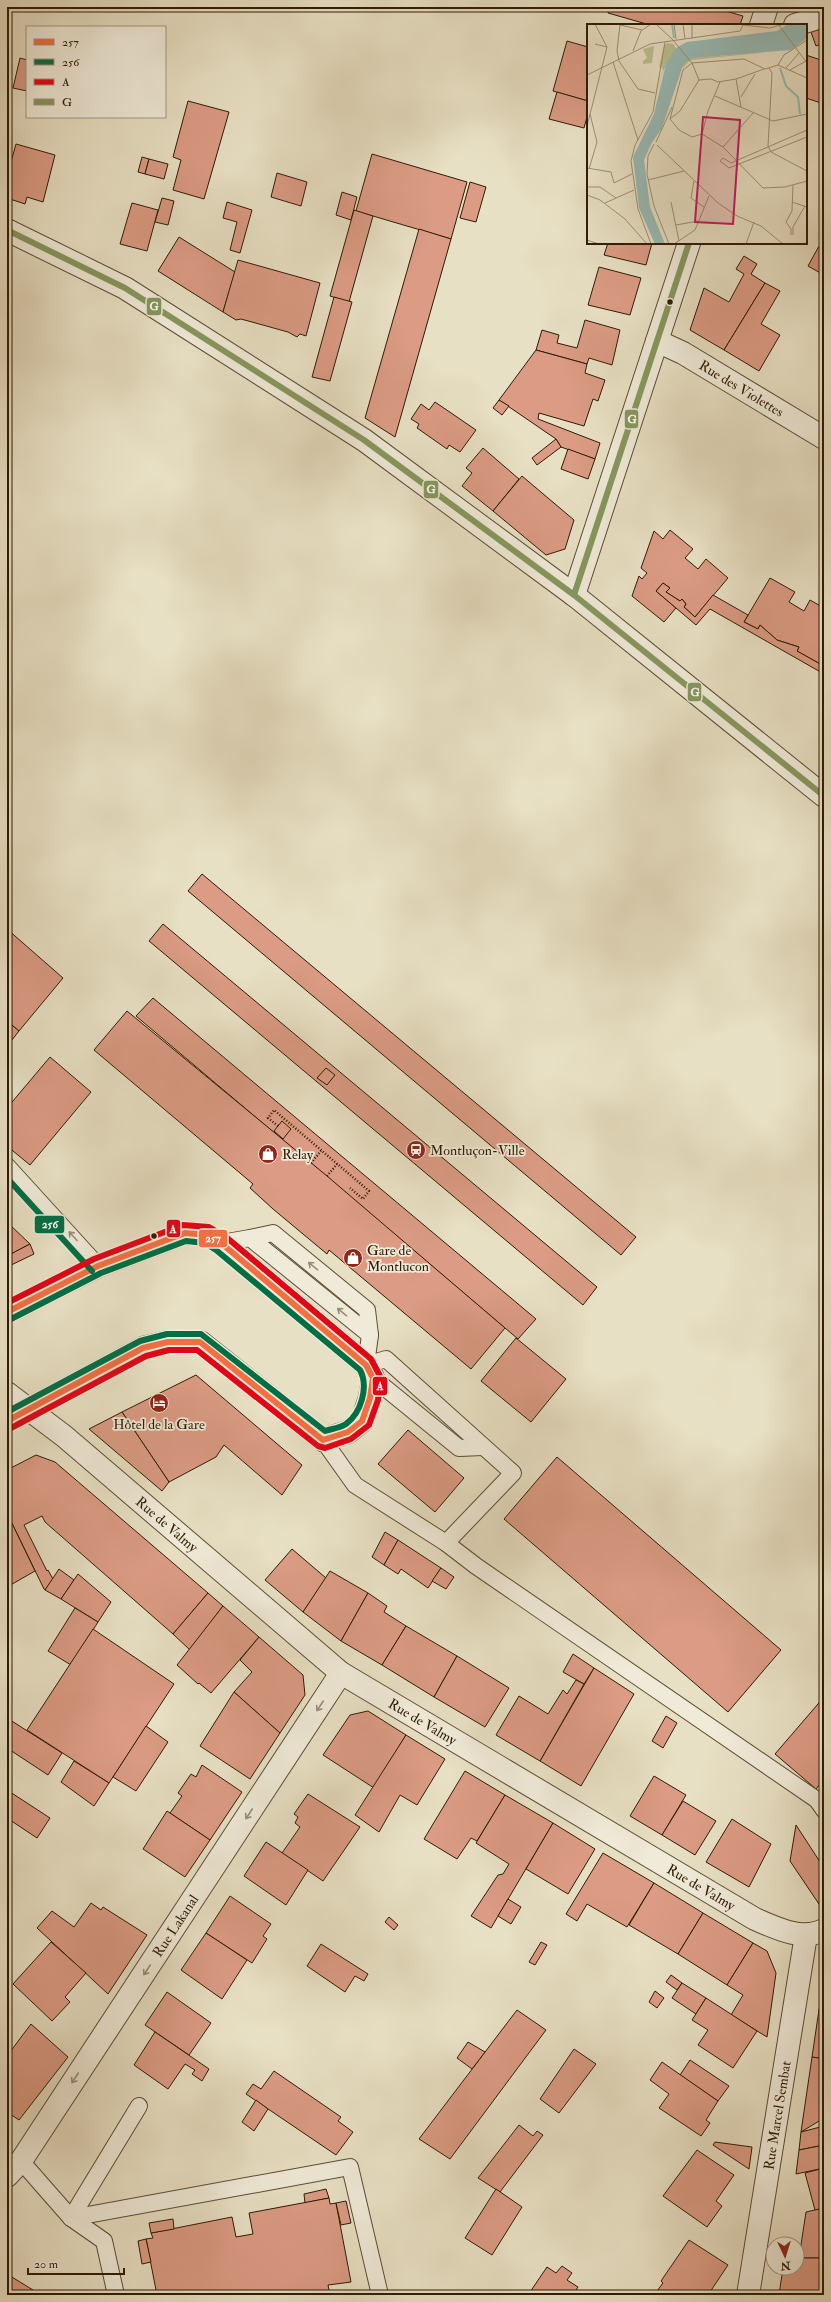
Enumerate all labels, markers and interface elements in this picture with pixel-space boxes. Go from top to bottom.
inset map [587,24,807,244]
legend [26,26,166,118]
text: 257 [62,35,79,50]
text: 256 [62,55,80,70]
text: A [61,75,70,90]
text: G [62,95,72,110]
line badge: G [146,297,162,316]
unlabelled marker [665,297,675,307]
text: G [149,300,159,313]
street label: Rue des Violettes [696,357,787,421]
line badge: G [624,409,639,429]
text: G [627,413,637,426]
line badge: G [423,480,439,499]
text: G [426,483,436,496]
line badge: G [687,682,702,702]
text: G [690,686,700,699]
station icon: Montluçon-Ville [405,1139,427,1161]
place label: Montluçon-Ville [430,1142,525,1159]
shop icon: Relay [257,1143,279,1165]
place label: Relay [282,1146,314,1164]
line badge: 256 [34,1215,65,1234]
text: 256 [42,1218,59,1231]
line badge: A [166,1219,181,1238]
text: A [169,1223,178,1236]
line badge: 257 [198,1229,228,1248]
one-way arrow [68,1231,78,1241]
unlabelled marker [149,1231,159,1241]
text: 257 [205,1232,222,1245]
place label: Gare de Montlucon [367,1242,429,1275]
shop icon: Gare de Montlucon [342,1247,364,1269]
one-way arrow [308,1261,319,1270]
one-way arrow [337,1308,347,1317]
line badge: A [372,1376,388,1396]
text: A [376,1380,385,1393]
hotel icon: Hôtel de la Gare [148,1392,170,1414]
place label: Hôtel de la Gare [113,1416,205,1433]
street label: Rue de Valmy [132,1493,202,1557]
street label: Rue de Valmy [385,1695,460,1750]
one-way arrow [316,1700,324,1711]
one-way arrow [245,1808,253,1819]
street label: Rue de Valmy [664,1861,739,1916]
street label: Rue Lakanal [149,1891,203,1960]
one-way arrow [142,1964,150,1976]
street label: Rue Marcel Sembat [760,2059,795,2171]
one-way arrow [71,2073,79,2084]
north arrow [765,2236,805,2276]
scale bar [28,2250,124,2276]
text: 20 m [34,2257,59,2272]
text: N [779,2259,792,2272]

